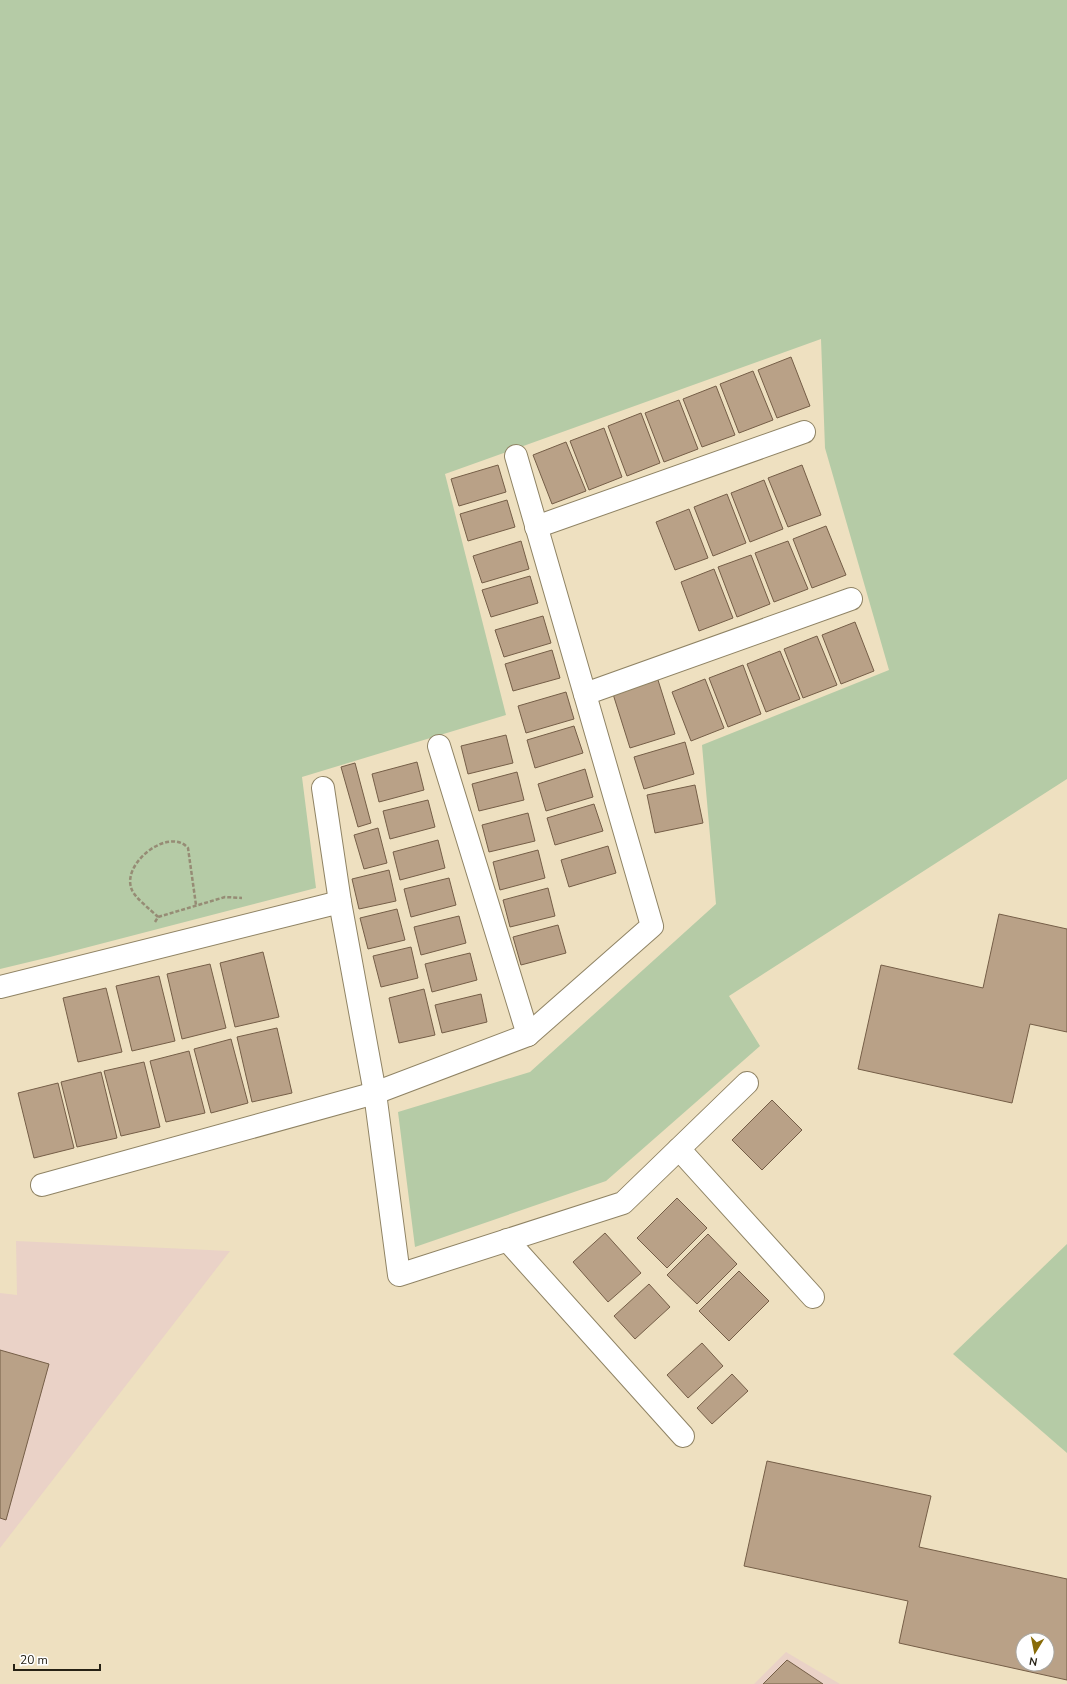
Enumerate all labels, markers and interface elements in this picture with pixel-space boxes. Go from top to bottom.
north arrow [1015,1632,1055,1672]
scale bar [14,1646,100,1672]
text: 20 m [20,1652,48,1668]
text: N [1028,1653,1039,1669]

